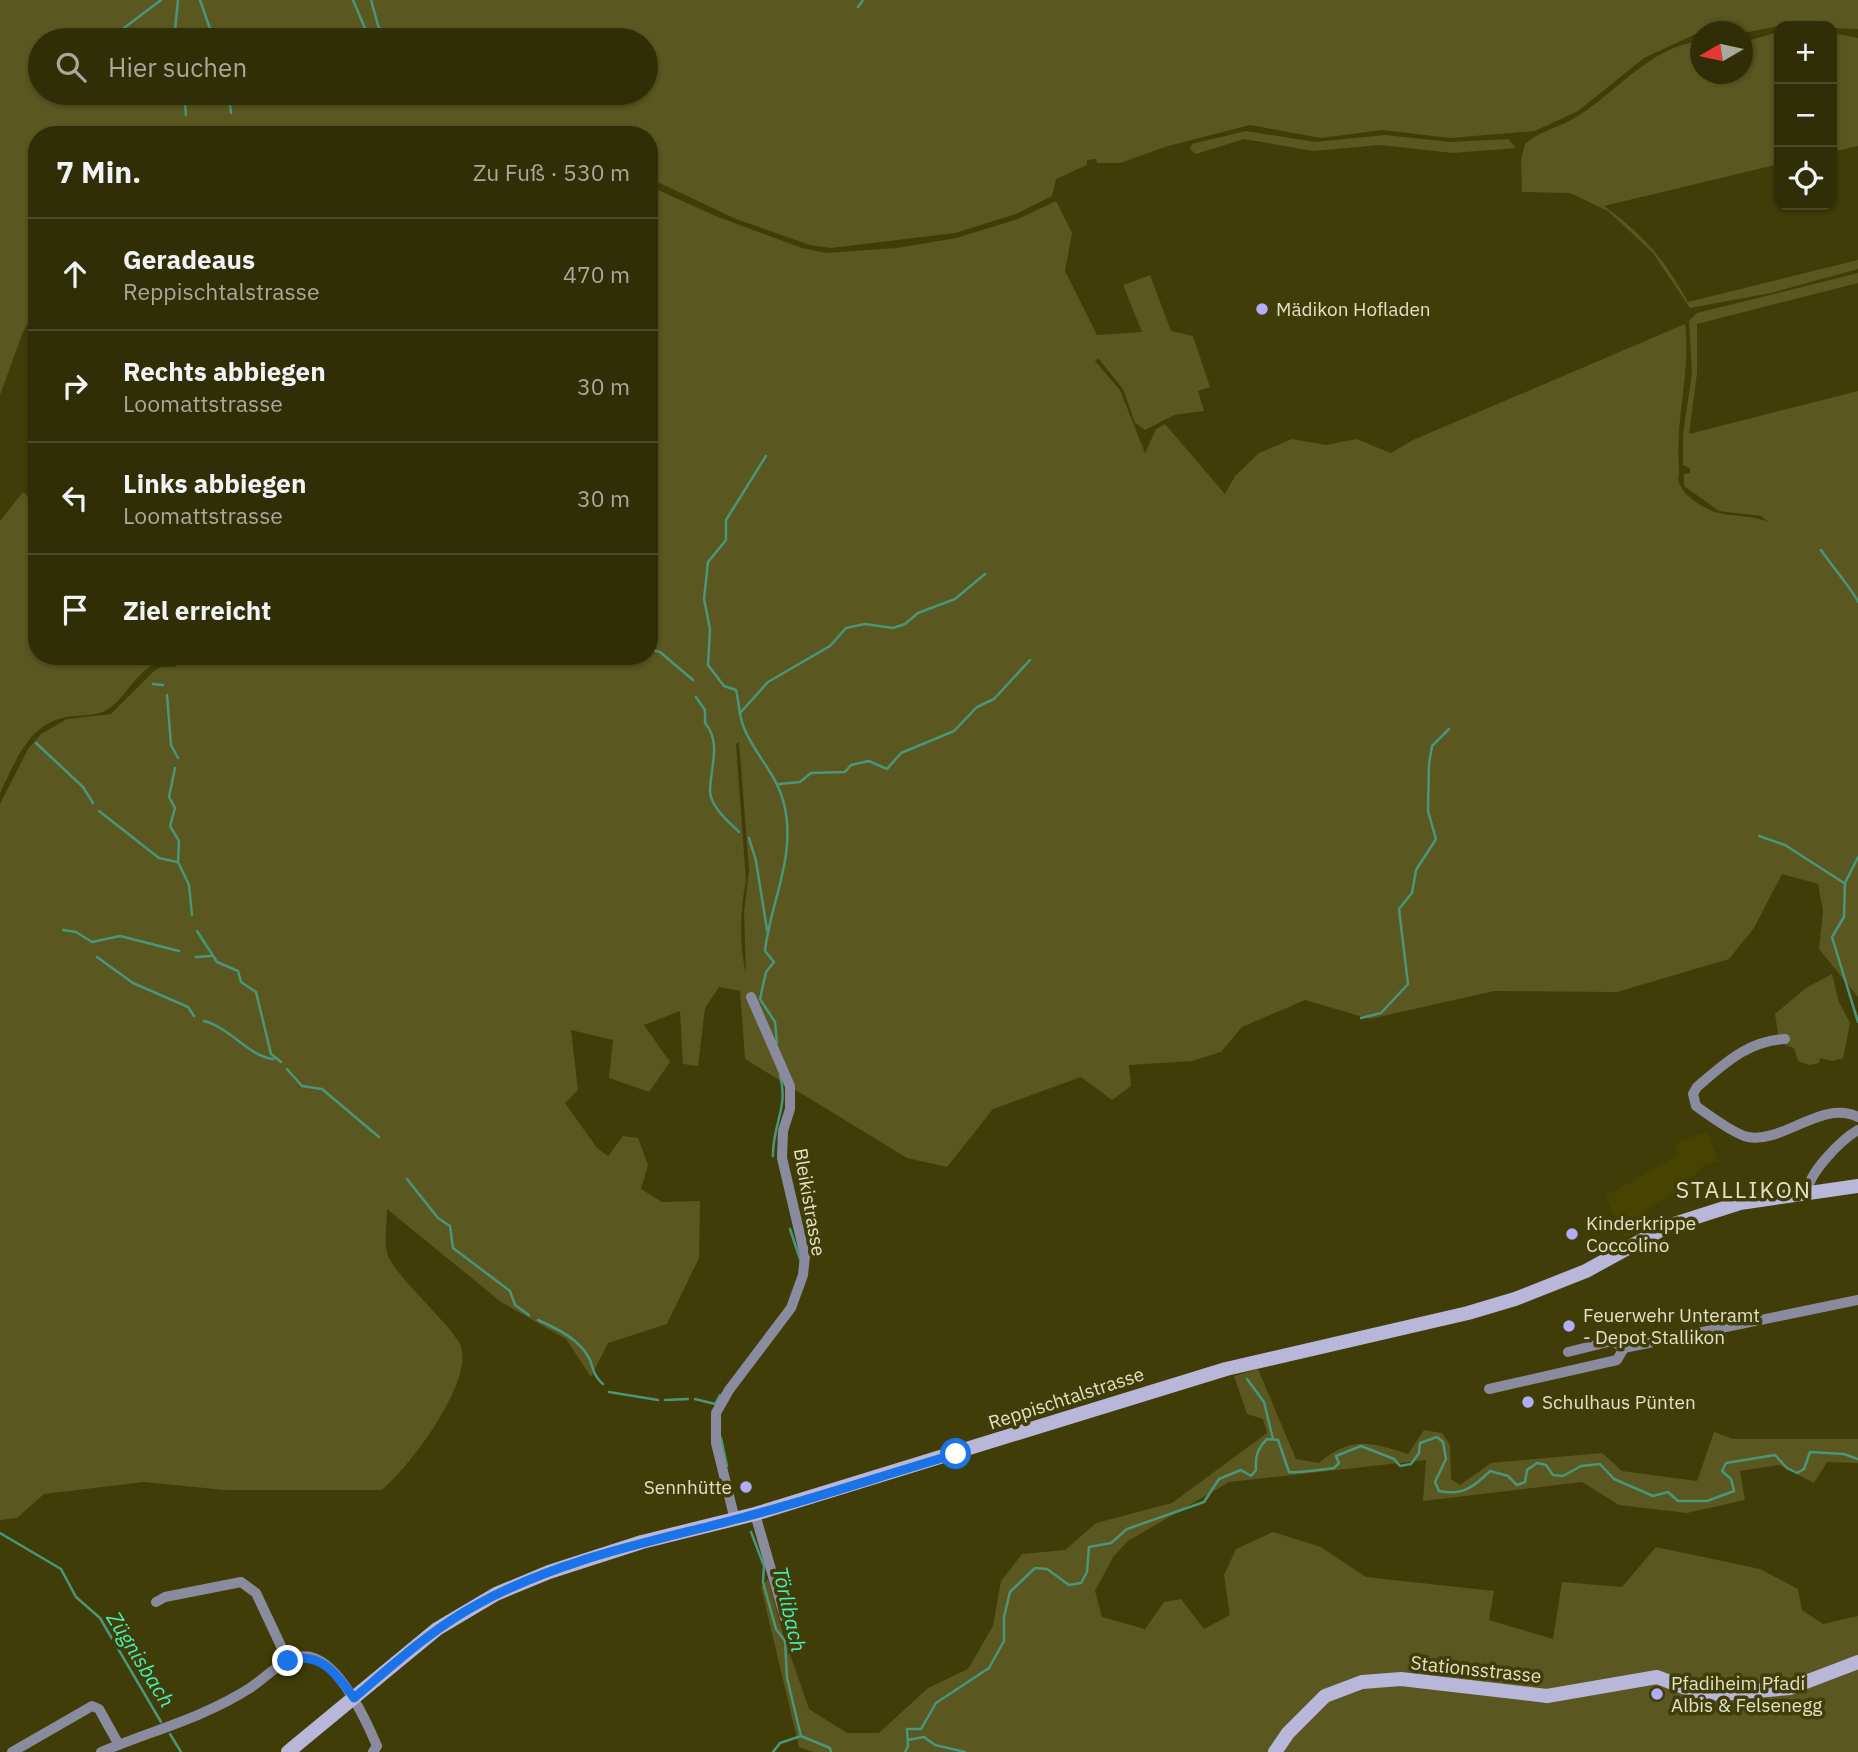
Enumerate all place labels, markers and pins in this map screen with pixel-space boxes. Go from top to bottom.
place label: Mädikon Hofladen [1276,297,1431,321]
marker: Mädikon Hofladen [1254,301,1270,317]
place label: Kinderkrippe Coccolino [1586,1211,1696,1257]
marker: Kinderkrippe Coccolino [1564,1226,1580,1242]
place label: Feuerwehr Unteramt - Depot Stallikon [1583,1303,1760,1349]
marker: Feuerwehr Unteramt - Depot Stallikon [1561,1318,1577,1334]
place label: Schulhaus Pünten [1542,1390,1696,1414]
marker: Schulhaus Pünten [1520,1394,1536,1410]
place label: Sennhütte [644,1475,732,1499]
marker: Sennhütte [738,1479,754,1495]
place label: Pfadiheim Pfadi Albis & Felsenegg [1671,1671,1822,1717]
marker: Pfadiheim Pfadi Albis & Felsenegg [1649,1686,1665,1702]

